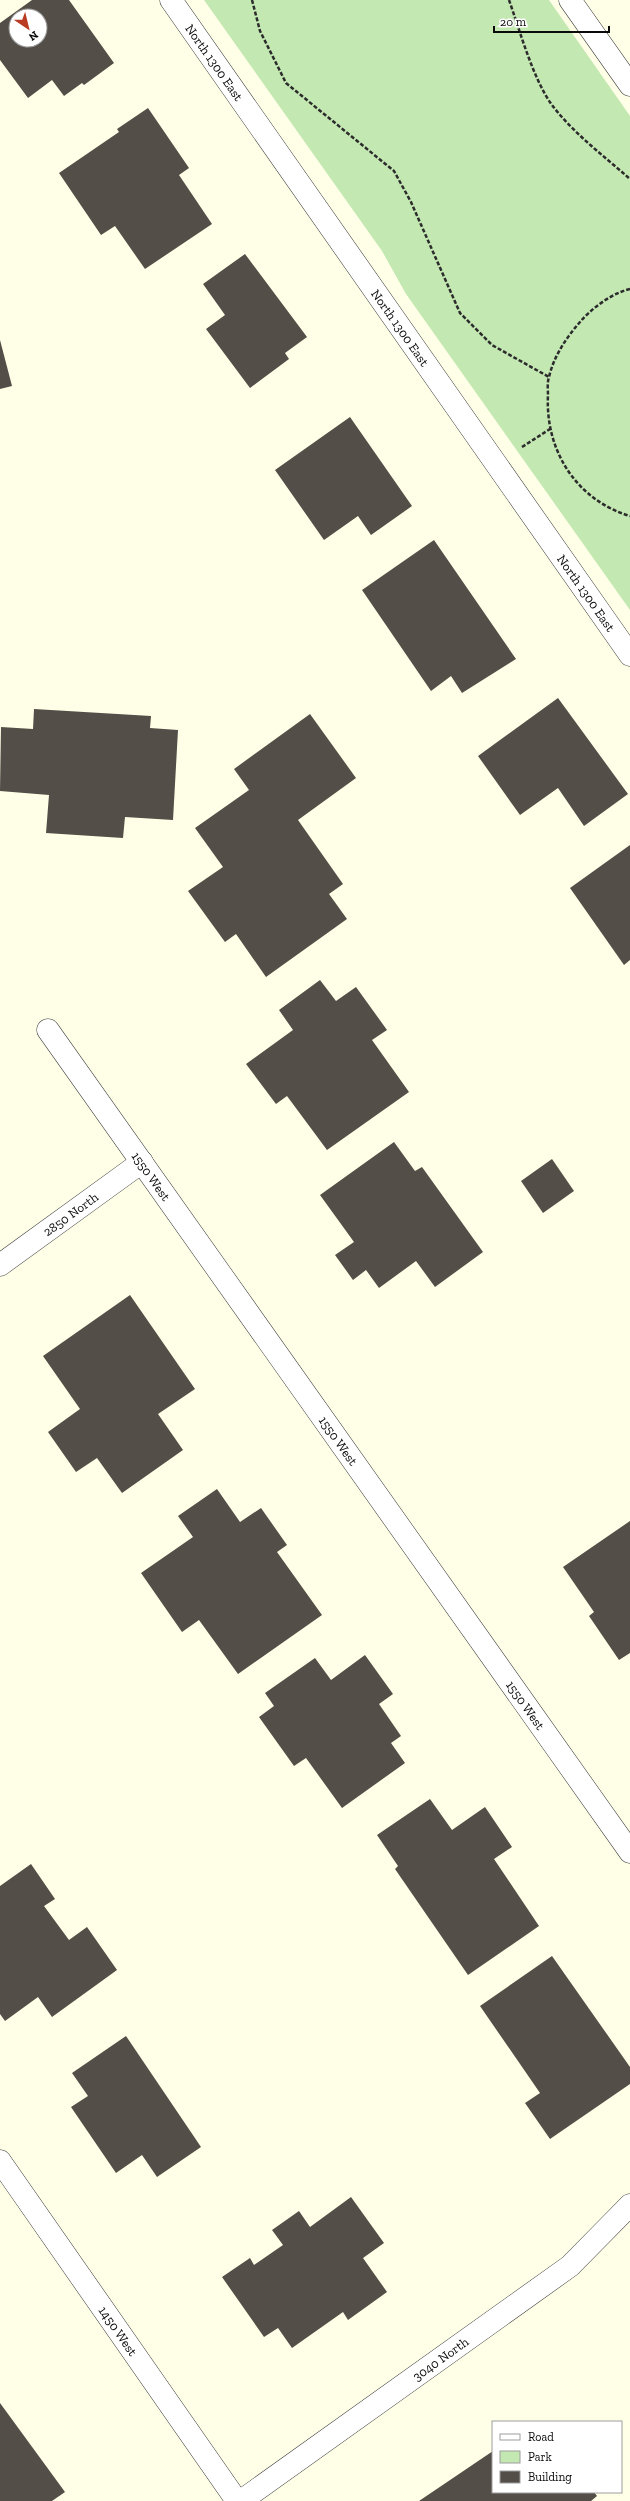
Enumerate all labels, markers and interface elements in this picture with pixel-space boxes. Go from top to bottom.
north arrow [8,8,48,48]
scale bar [494,8,609,34]
text: 20 m [500,15,527,29]
street label: North 1300 East [183,21,247,104]
text: N [26,28,41,44]
street label: North 1300 East [369,286,433,369]
street label: North 1300 East [554,552,619,634]
street label: 1550 West [129,1149,174,1204]
street label: 2850 North [40,1189,101,1239]
street label: 1550 West [316,1413,361,1468]
street label: 1550 West [503,1678,548,1733]
street label: 1450 West [96,2303,141,2359]
street label: 3040 North [410,2333,472,2384]
legend [492,2421,622,2493]
text: Road [528,2430,554,2444]
text: Park [528,2450,553,2464]
text: Building [528,2470,572,2484]

